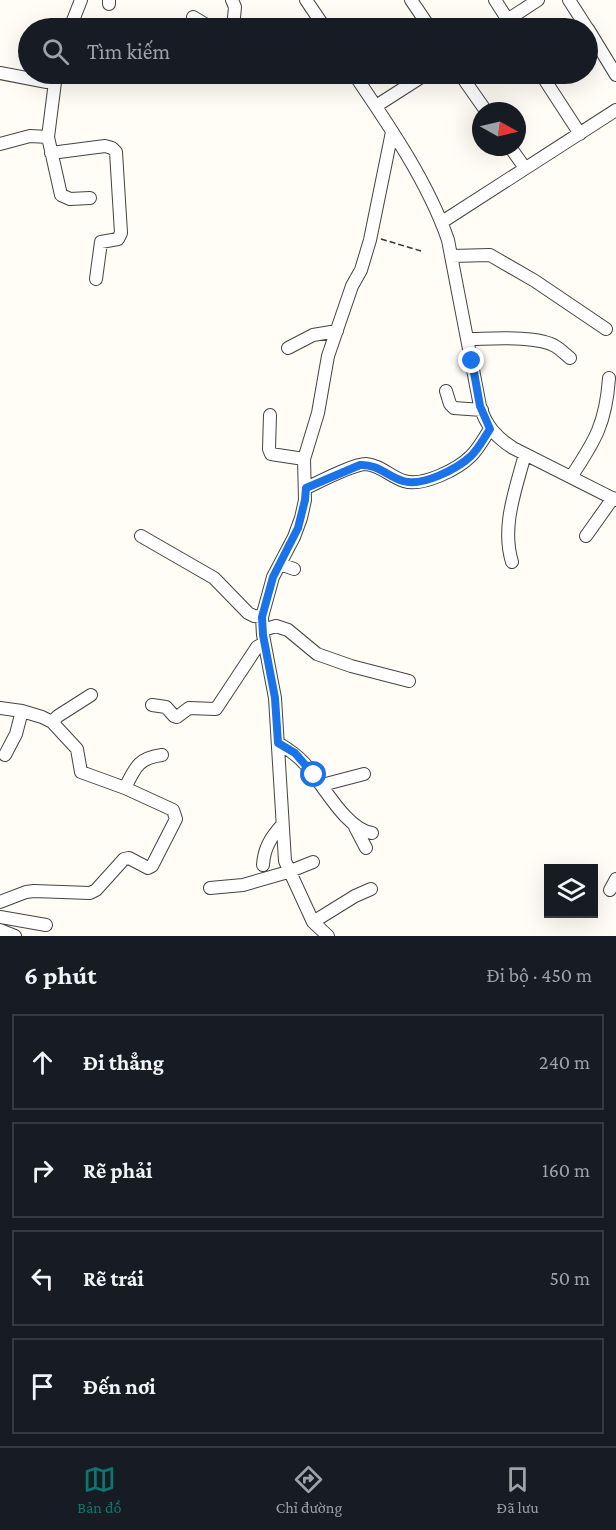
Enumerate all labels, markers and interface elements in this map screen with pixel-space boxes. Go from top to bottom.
search box [18,18,598,84]
icon: search [39,35,72,68]
text: Tìm kiếm [87,39,170,64]
north arrow [472,102,526,156]
route end [458,347,484,373]
route start [300,761,326,787]
map controls [544,864,598,918]
button: layers [544,864,598,918]
text: 6 phút [24,961,97,990]
text: Đi bộ · 450 m [487,964,592,986]
icon: ahead [26,1046,59,1079]
text: Đi thẳng [83,1050,164,1075]
text: 240 m [539,1051,590,1073]
icon: right [26,1154,59,1187]
text: Rẽ phải [83,1158,152,1183]
text: 160 m [542,1159,590,1181]
icon: left [26,1262,59,1295]
text: Rẽ trái [83,1266,144,1291]
text: 50 m [549,1267,590,1289]
icon: arrive [26,1370,59,1403]
text: Đến nơi [83,1374,156,1399]
tab: Bản đồ [77,1463,121,1516]
tab: Chỉ đường [276,1463,342,1516]
tab: Đã lưu [497,1463,539,1516]

